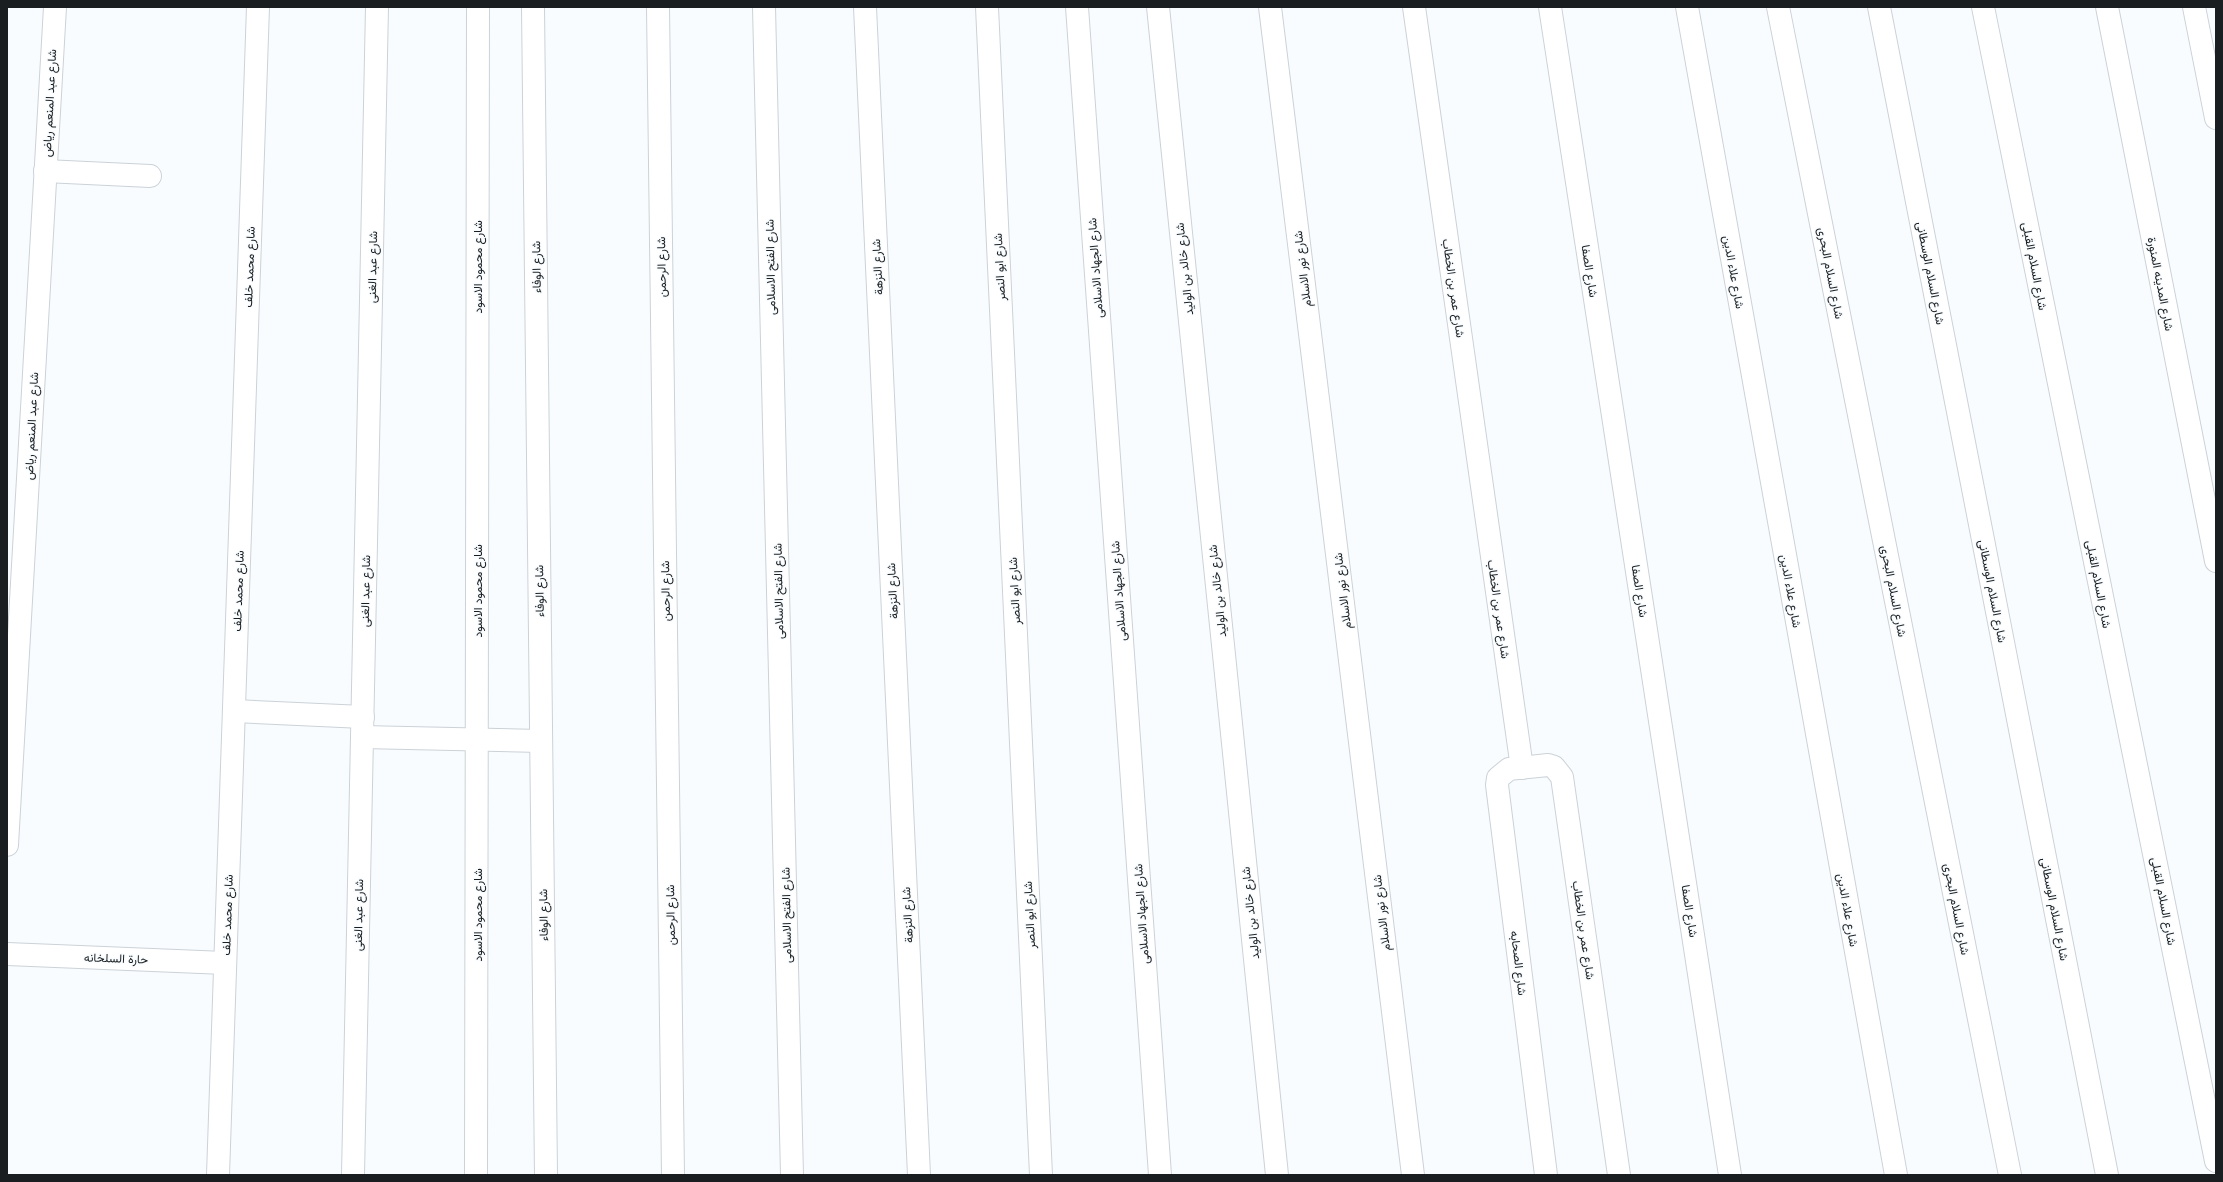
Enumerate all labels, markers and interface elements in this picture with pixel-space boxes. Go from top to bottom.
street label: شارع عبد المنعم رياض [39,49,61,157]
street label: شارع الجهاد الاسلامى [1084,217,1108,319]
street label: شارع الفتح الاسلامى [762,219,780,315]
street label: شارع محمود الاسود [470,220,487,314]
street label: شارع السلام الوسطانى [1912,220,1948,326]
street label: شارع السلام القبلى [2017,221,2051,312]
street label: شارع خالد بن الوليد [1172,222,1198,316]
street label: شارع محمد خلف [240,226,260,308]
street label: شارع السلام البحرى [1813,226,1847,320]
street label: شارع نور الاسلام [1290,230,1316,308]
street label: شارع عبد الغنى [364,231,382,303]
street label: شارع ابو النصر [990,233,1010,302]
street label: شارع علاء الدين [1718,234,1748,310]
street label: شارع الرحمن [653,236,671,298]
street label: شارع المدينه المنورة [2143,236,2177,333]
street label: شارع عمر بن الخطاب [1438,238,1468,339]
street label: شارع النزهة [868,239,888,295]
street label: شارع الوفاء [528,241,546,293]
street label: شارع الصفا [1576,244,1602,299]
street label: شارع عبد المنعم رياض [21,372,43,480]
street label: شارع السلام الوسطانى [1974,538,2010,644]
street label: شارع السلام القبلى [2081,539,2115,630]
street label: شارع الجهاد الاسلامى [1107,540,1131,642]
street label: شارع الفتح الاسلامى [770,543,788,639]
street label: شارع محمود الاسود [470,544,487,638]
street label: شارع خالد بن الوليد [1205,544,1231,638]
street label: شارع السلام البحرى [1876,544,1910,638]
street label: شارع محمد خلف [229,550,249,632]
street label: شارع نور الاسلام [1330,552,1356,630]
street label: شارع علاء الدين [1775,553,1805,629]
street label: شارع عبد الغنى [357,555,375,627]
street label: شارع ابو النصر [1005,557,1025,626]
street label: شارع عمر بن الخطاب [1483,559,1513,660]
street label: شارع الرحمن [657,560,675,622]
street label: شارع النزهة [883,563,903,619]
street label: شارع الصفا [1626,564,1652,619]
street label: شارع الوفاء [531,565,549,617]
street label: شارع السلام الوسطانى [2036,856,2072,962]
street label: شارع السلام القبلى [2146,856,2180,947]
street label: شارع السلام البحرى [1939,862,1973,956]
street label: شارع الجهاد الاسلامى [1130,863,1154,965]
street label: شارع خالد بن الوليد [1238,866,1264,960]
street label: شارع الفتح الاسلامى [778,867,796,963]
street label: شارع محمود الاسود [470,868,487,962]
street label: شارع علاء الدين [1832,872,1862,948]
street label: شارع محمد خلف [218,874,238,956]
street label: شارع نور الاسلام [1369,874,1395,952]
street label: شارع عبد الغنى [350,879,368,951]
street label: شارع عمر بن الخطاب [1568,880,1598,981]
street label: شارع ابو النصر [1020,881,1040,950]
street label: شارع الرحمن [662,884,680,946]
street label: شارع الصفا [1676,884,1702,939]
street label: شارع النزهة [898,887,918,943]
street label: شارع الوفاء [535,889,553,941]
street label: شارع الصحابه [1506,930,1530,996]
street label: حارة السلخانه [84,949,148,968]

